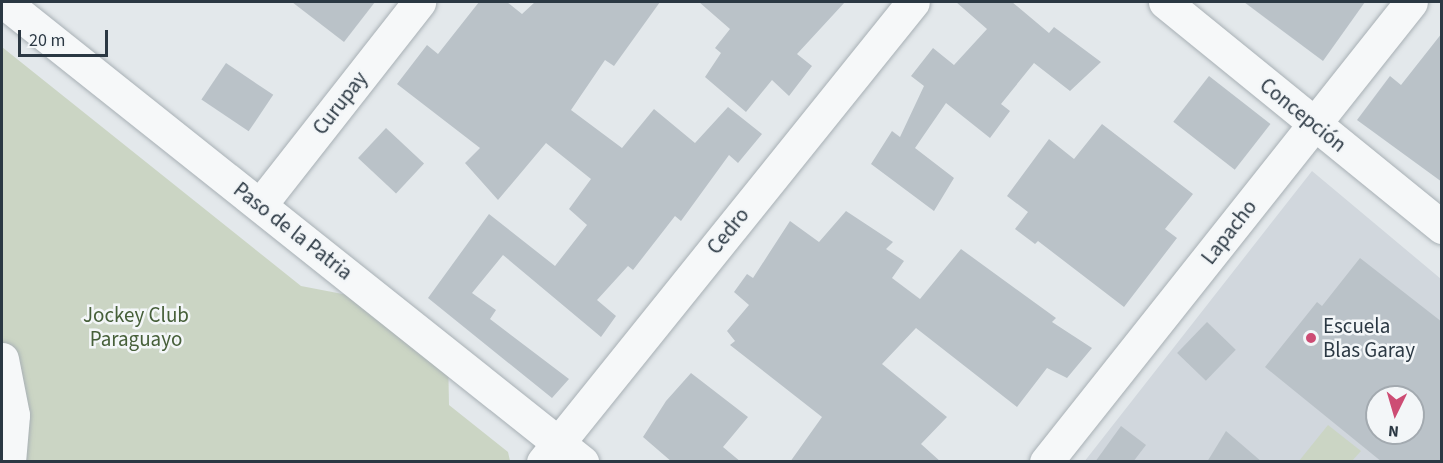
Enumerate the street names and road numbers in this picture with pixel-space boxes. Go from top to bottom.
street label: Curupay [307,66,373,140]
street label: Concepción [1255,73,1351,157]
street label: Paso de la Patria [229,177,357,285]
street label: Lapacho [1196,195,1262,269]
street label: Cedro [702,203,754,259]

